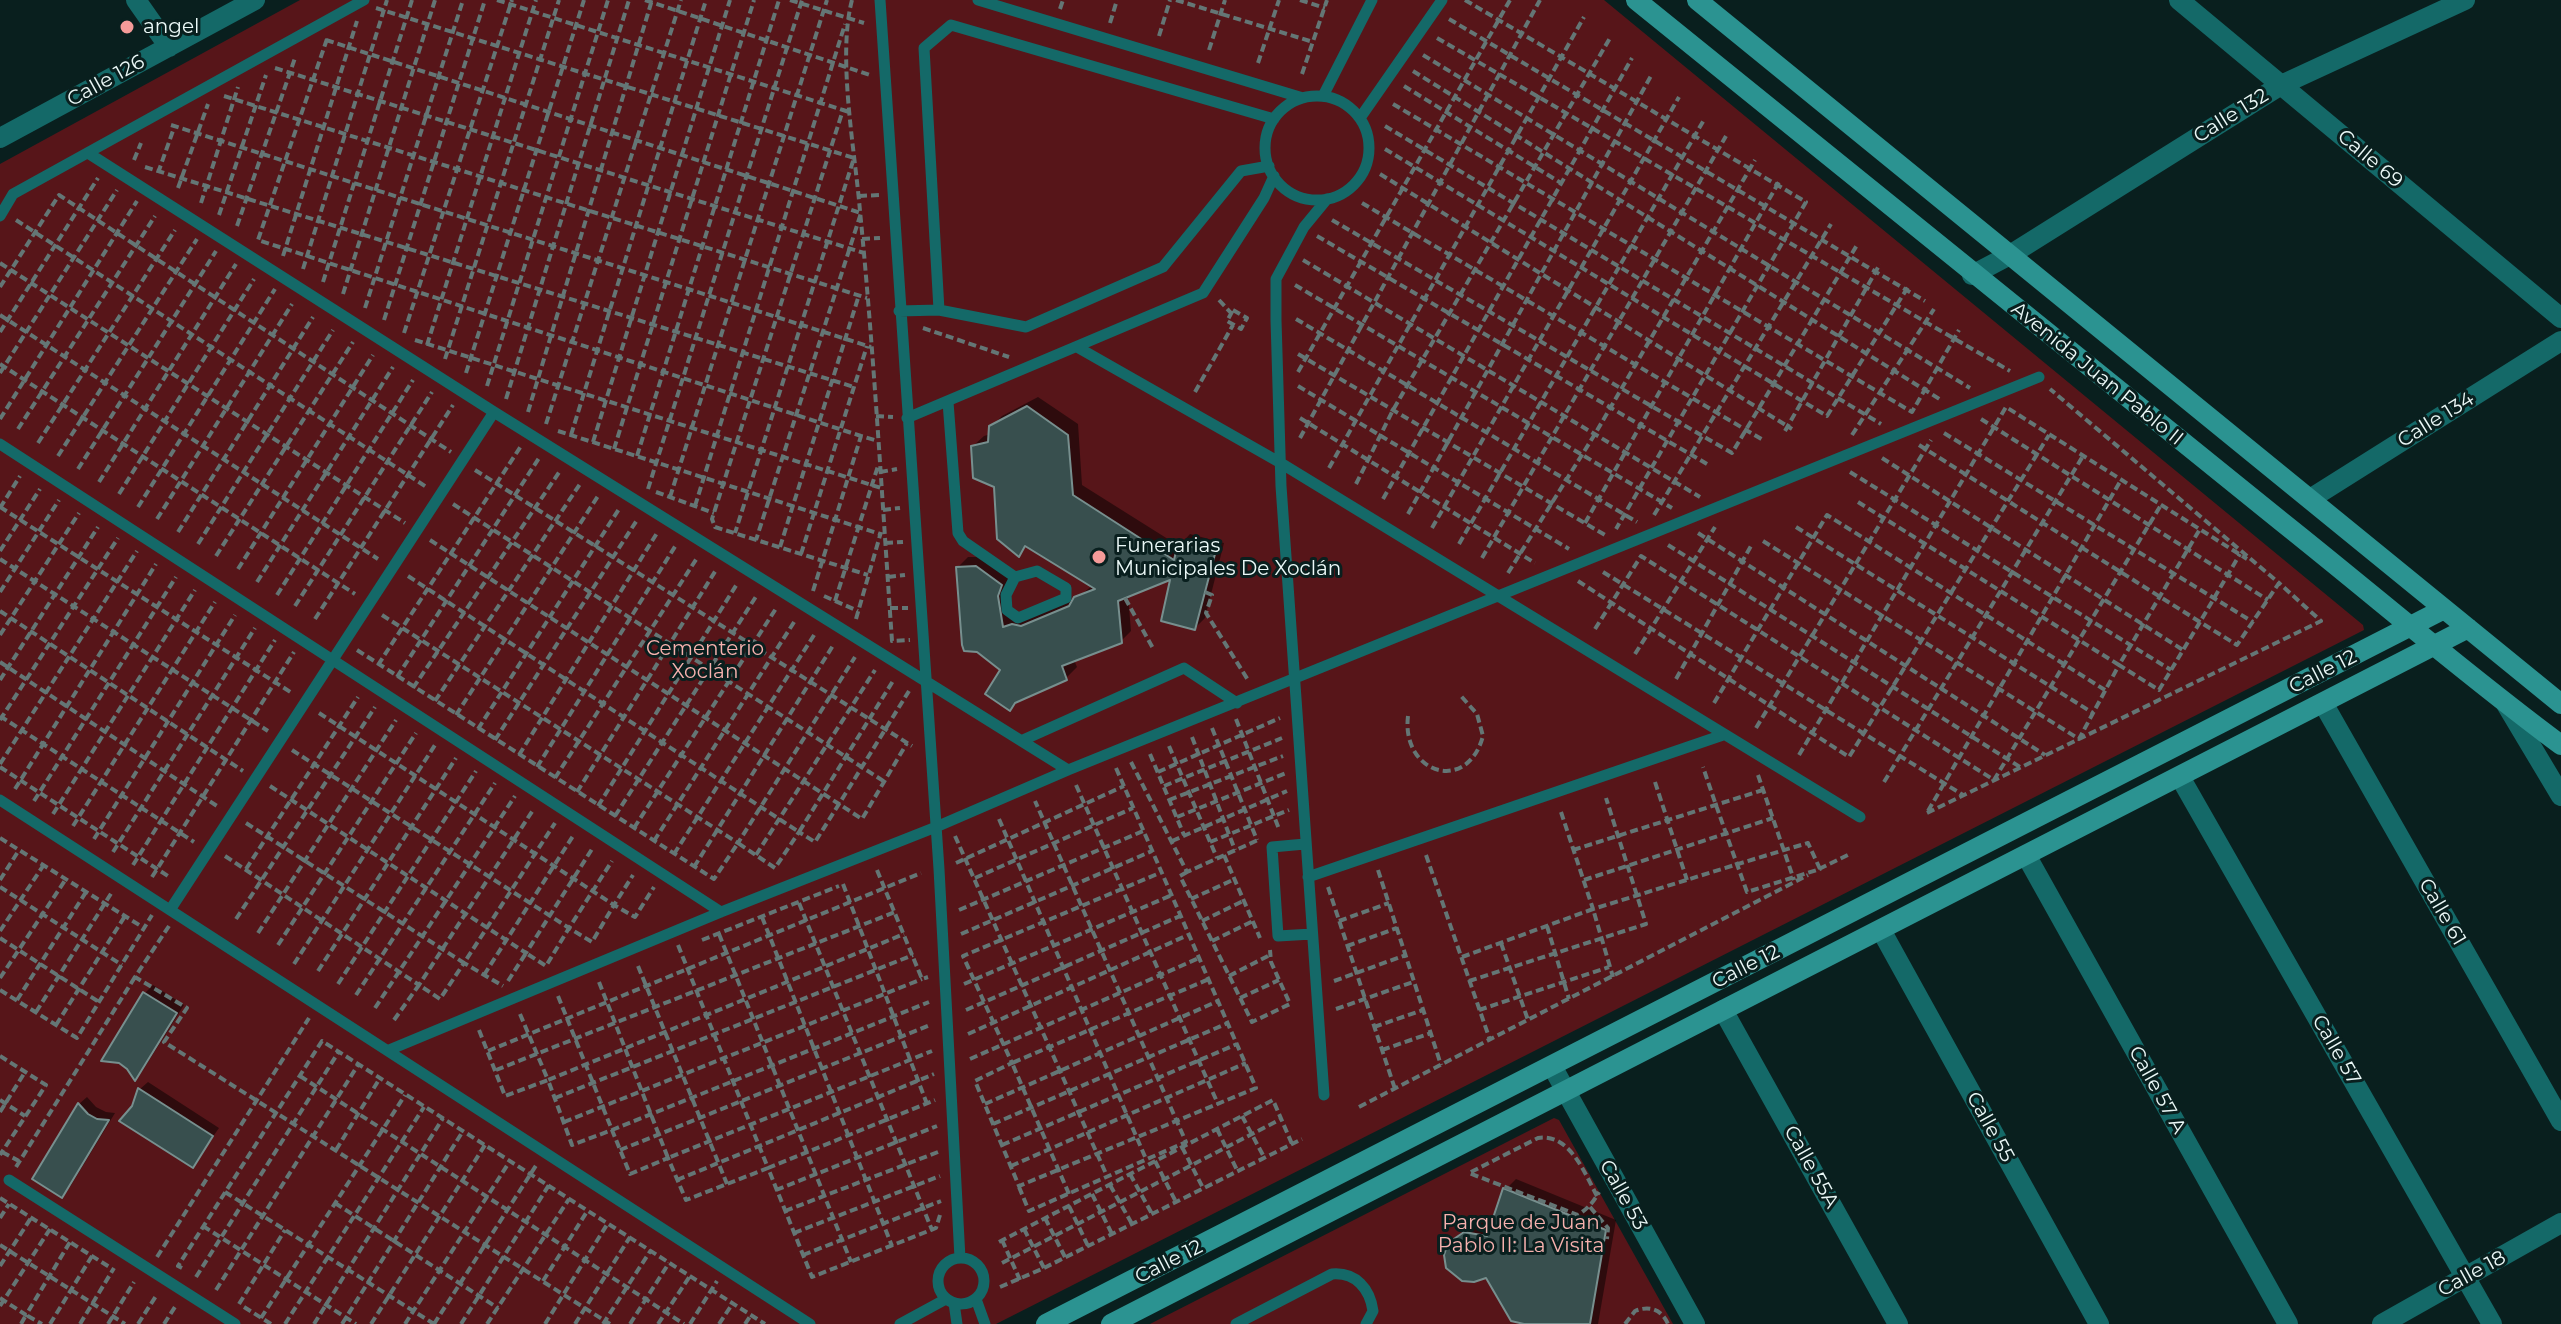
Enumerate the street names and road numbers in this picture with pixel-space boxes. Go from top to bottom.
street label: Calle 126 [63,50,149,112]
street label: Calle 132 [2189,84,2273,148]
street label: Calle 69 [2332,125,2408,193]
street label: Avenida Juan Pablo II [2006,297,2188,451]
street label: Calle 134 [2393,387,2479,453]
street label: Calle 12 [2285,645,2361,699]
street label: Calle 61 [2413,874,2471,950]
street label: Calle 12 [1708,940,1784,994]
street label: Calle 57 [2306,1011,2366,1089]
street label: Calle 57 A [2123,1042,2191,1138]
street label: Calle 55 [1961,1088,2019,1166]
street label: Calle 55A [1778,1121,1844,1213]
street label: Calle 53 [1594,1156,1652,1234]
street label: Calle 12 [1131,1235,1207,1289]
street label: Calle 18 [2434,1246,2510,1302]

